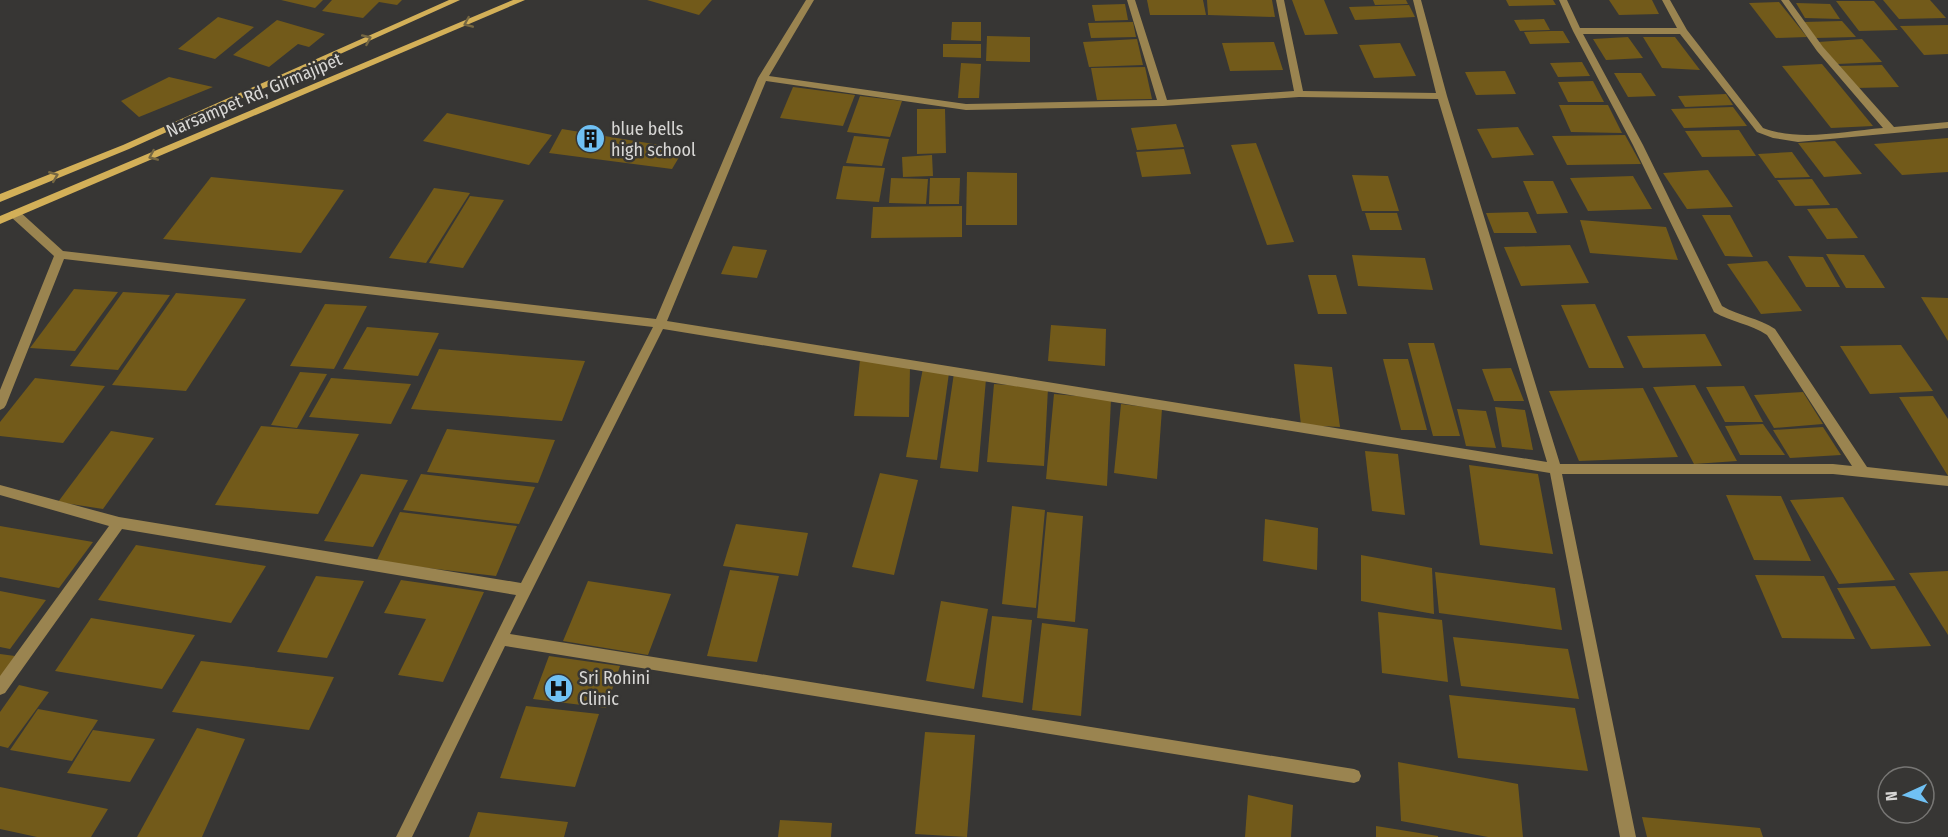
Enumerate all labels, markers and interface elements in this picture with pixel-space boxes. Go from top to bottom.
one-way arrow [463,16,474,28]
one-way arrow [361,35,372,47]
street label: Narsampet Rd, Girmajipet [163,48,345,142]
place label: blue bells high school [611,118,696,161]
building icon: blue bells high school [574,123,606,155]
one-way arrow [148,149,159,161]
one-way arrow [48,171,59,183]
place label: Sri Rohini Clinic [579,667,650,710]
hospital icon: Sri Rohini Clinic [542,672,574,704]
north arrow [1876,765,1936,825]
text: N [1882,791,1901,801]

